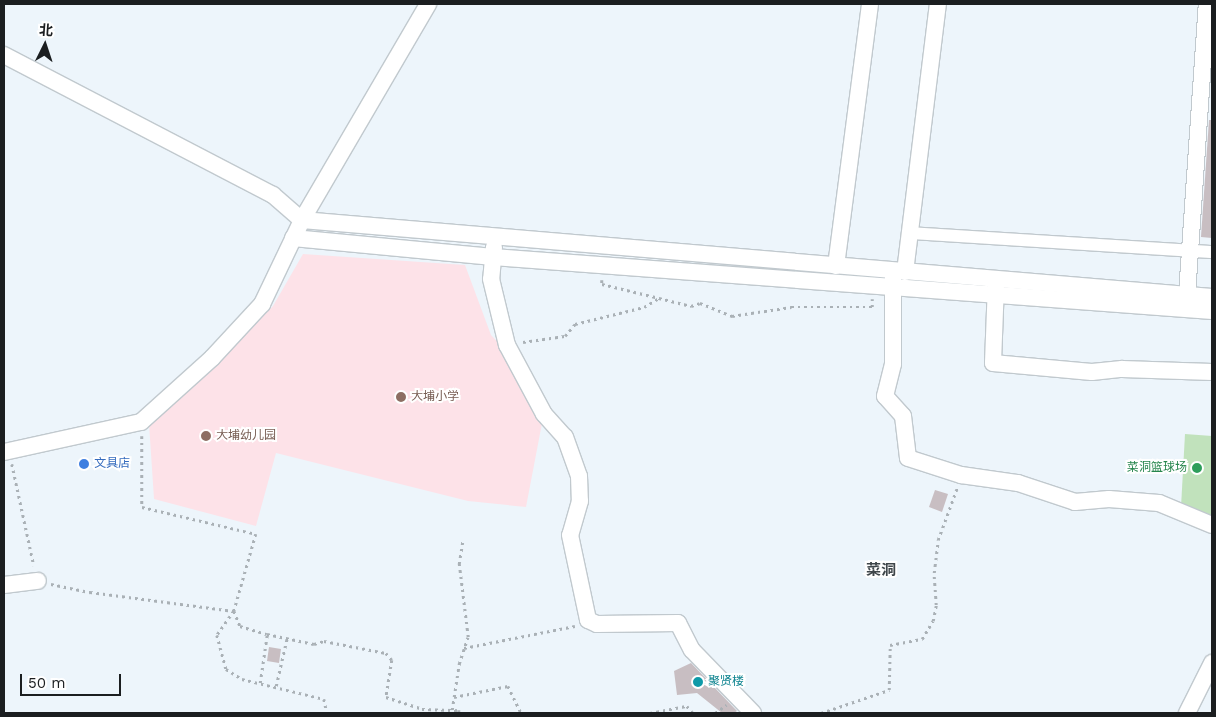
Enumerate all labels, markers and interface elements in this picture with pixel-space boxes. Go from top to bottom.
north arrow [20,20,70,70]
text: 北 [39,22,54,39]
place label: 大埔小学 [411,390,459,404]
marker: 大埔小学 [395,391,407,403]
place label: 大埔幼儿园 [216,429,276,443]
marker: 大埔幼儿园 [200,430,212,442]
place label: 文具店 [94,457,130,471]
marker: 文具店 [78,458,90,470]
place label: 菜洞篮球场 [1127,461,1187,475]
marker: 菜洞篮球场 [1191,462,1203,474]
district label: 菜洞 [866,562,896,580]
scale bar [22,664,124,696]
text: 50 m [28,674,65,692]
place label: 聚贤楼 [708,675,744,689]
marker: 聚贤楼 [692,676,704,688]

